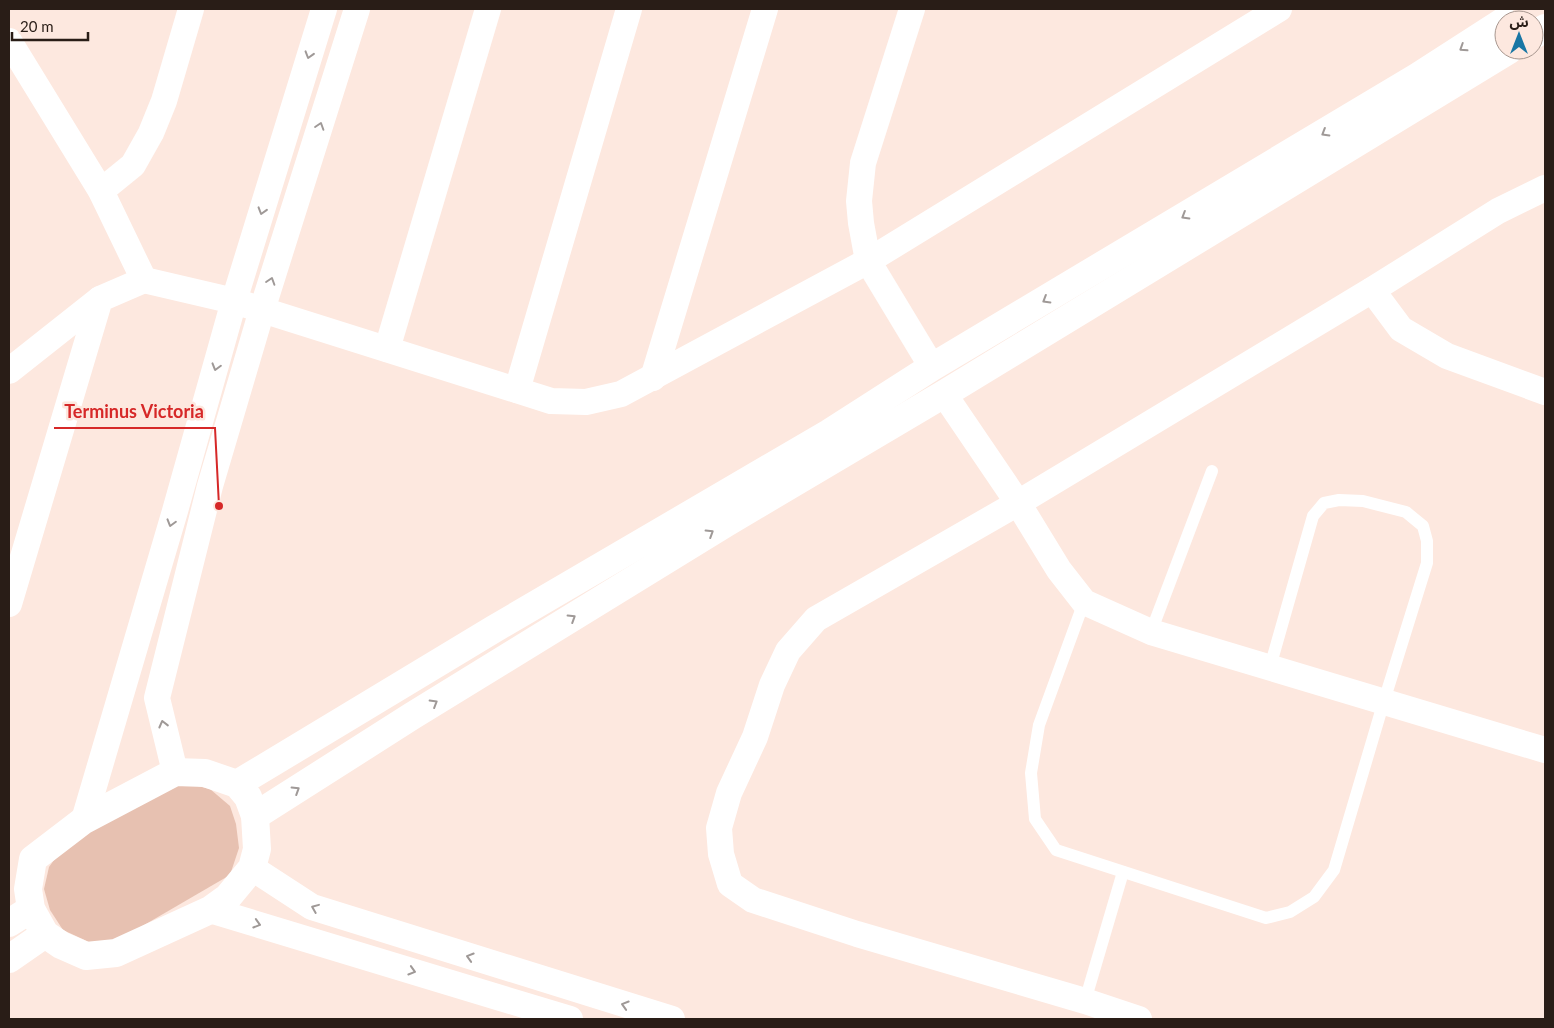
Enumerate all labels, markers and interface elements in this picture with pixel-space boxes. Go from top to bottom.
scale bar [12,10,89,42]
north arrow [1494,10,1544,60]
text: ش [1509,13,1529,30]
text: 20 m [20,17,54,35]
one-way arrow [1459,42,1469,51]
one-way arrow [305,51,315,59]
one-way arrow [315,122,325,130]
one-way arrow [1321,126,1330,136]
one-way arrow [258,206,268,214]
one-way arrow [1182,210,1191,220]
one-way arrow [266,277,276,285]
one-way arrow [1042,293,1051,303]
one-way arrow [211,362,222,371]
callout: Terminus Victoria [54,395,215,428]
text: Terminus Victoria [64,400,204,422]
one-way arrow [167,518,177,527]
one-way arrow [705,529,714,539]
one-way arrow [567,615,576,625]
one-way arrow [428,700,437,710]
one-way arrow [158,720,169,729]
one-way arrow [290,786,299,796]
one-way arrow [311,903,320,914]
one-way arrow [252,919,260,929]
one-way arrow [466,952,474,962]
one-way arrow [408,966,416,976]
one-way arrow [621,1000,630,1010]

